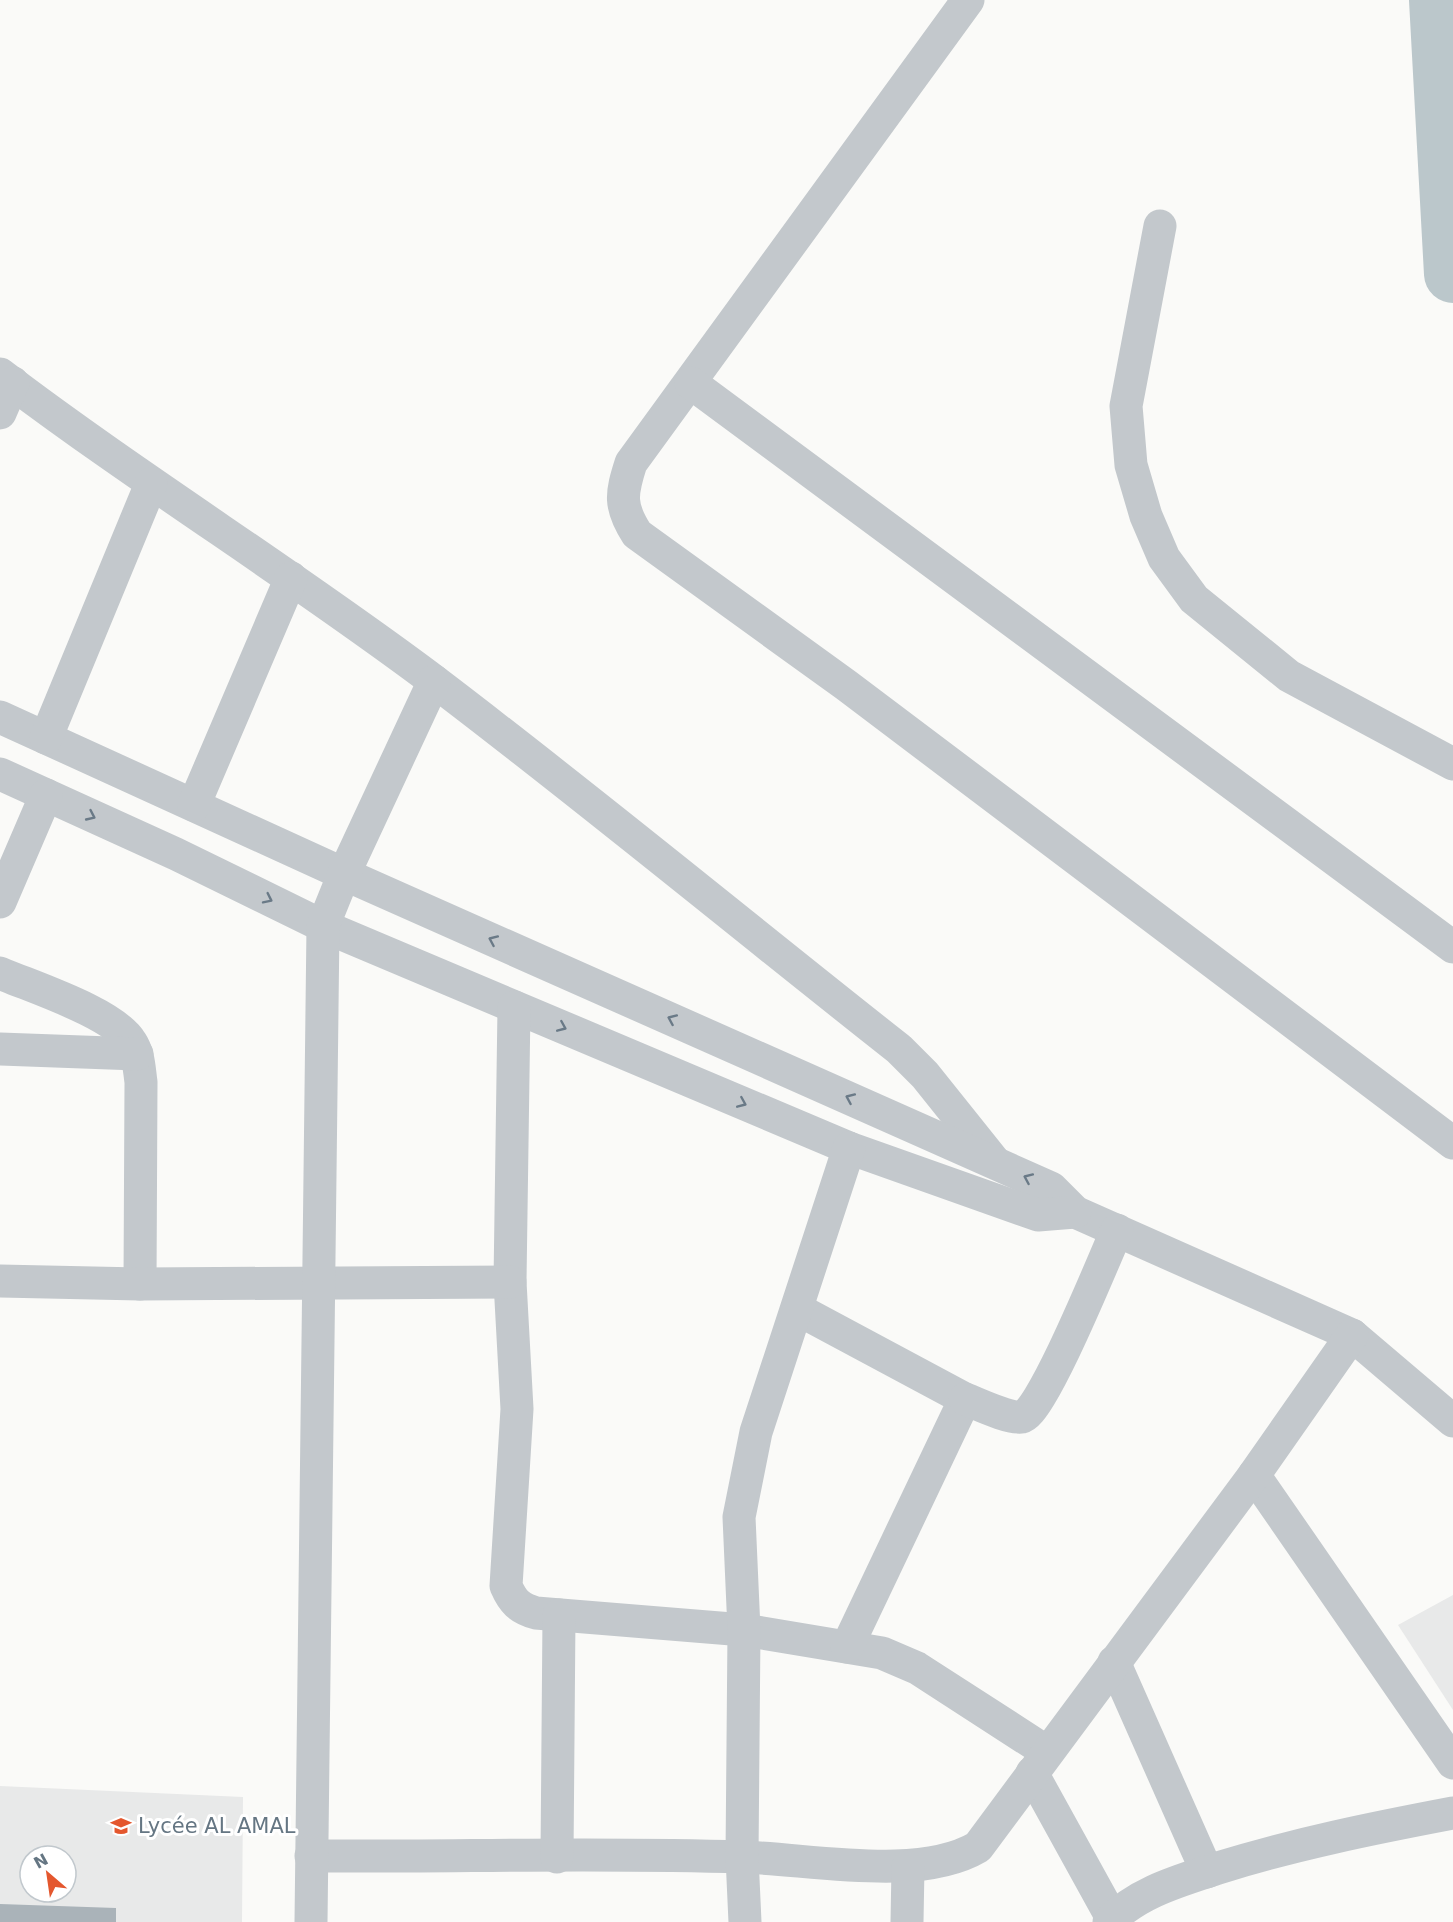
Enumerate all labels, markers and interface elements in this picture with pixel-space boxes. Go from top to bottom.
one-way arrow [85,808,96,820]
one-way arrow [261,892,272,903]
one-way arrow [489,935,500,947]
one-way arrow [667,1014,678,1026]
one-way arrow [556,1020,567,1032]
one-way arrow [845,1093,856,1105]
one-way arrow [735,1096,746,1108]
one-way arrow [1023,1173,1034,1185]
school or university icon: Lycée AL AMAL [109,1814,133,1838]
place label: Lycée AL AMAL [138,1814,296,1838]
north arrow [18,1844,78,1904]
text: N [31,1850,51,1873]

